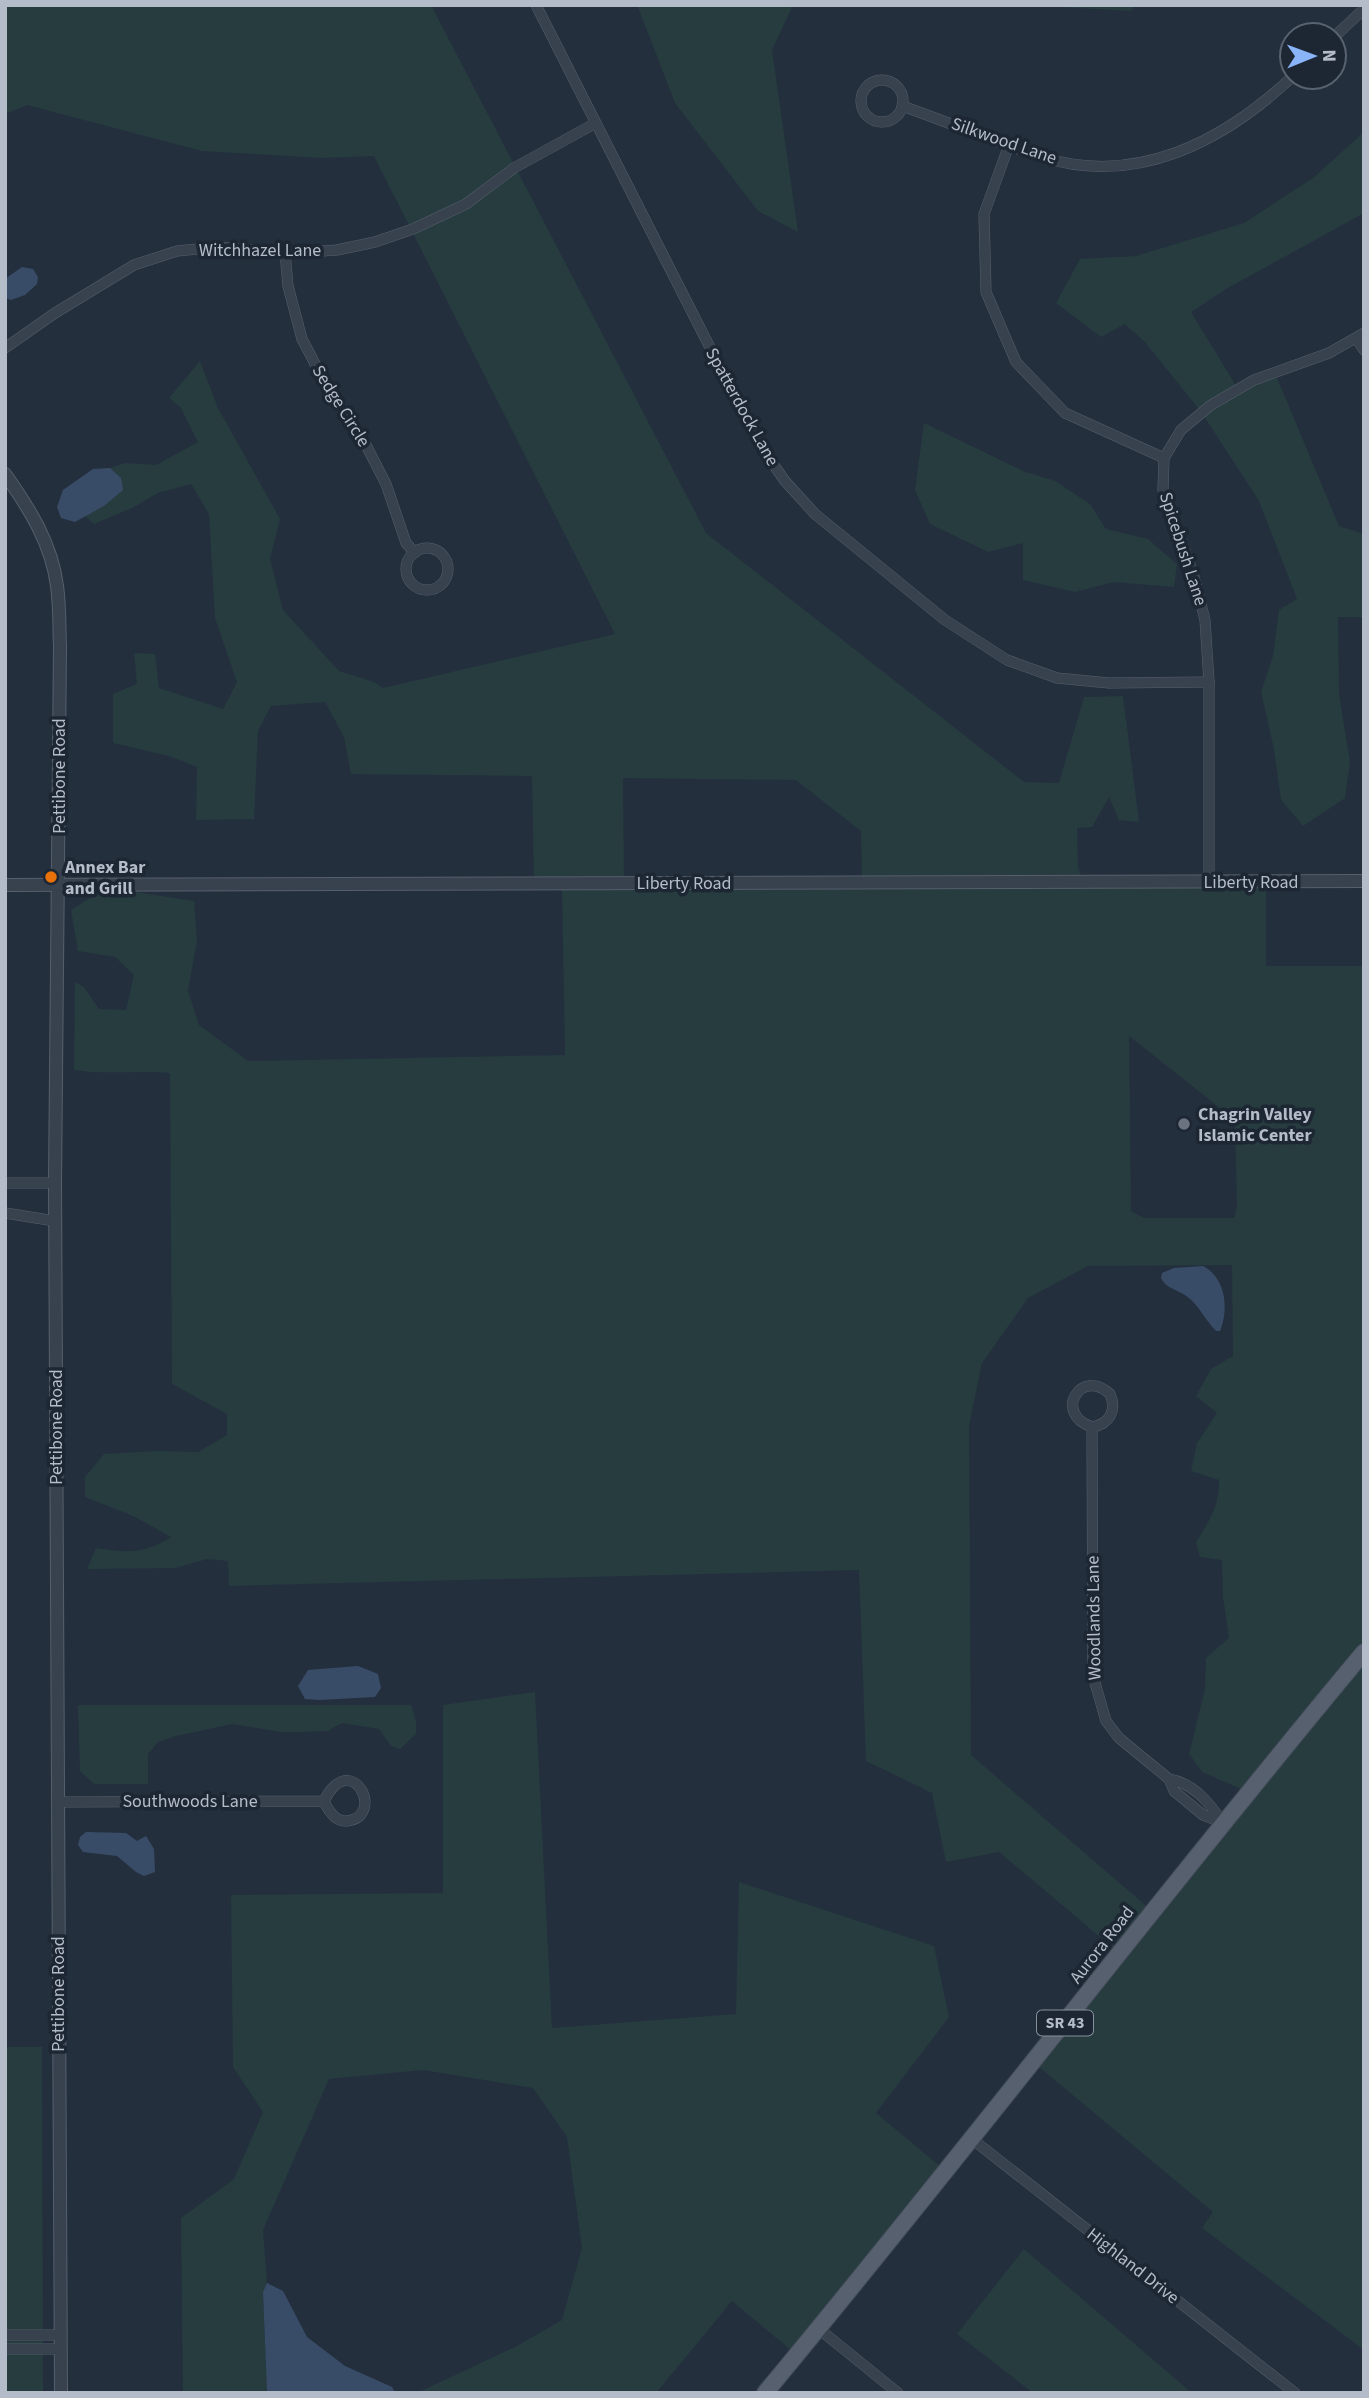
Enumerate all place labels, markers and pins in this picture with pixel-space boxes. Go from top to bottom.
place label: Annex Bar and Grill [64,855,146,901]
marker: Annex Bar and Grill [43,869,59,885]
place label: Chagrin Valley Islamic Center [1198,1102,1312,1148]
marker: Chagrin Valley Islamic Center [1176,1116,1192,1132]

